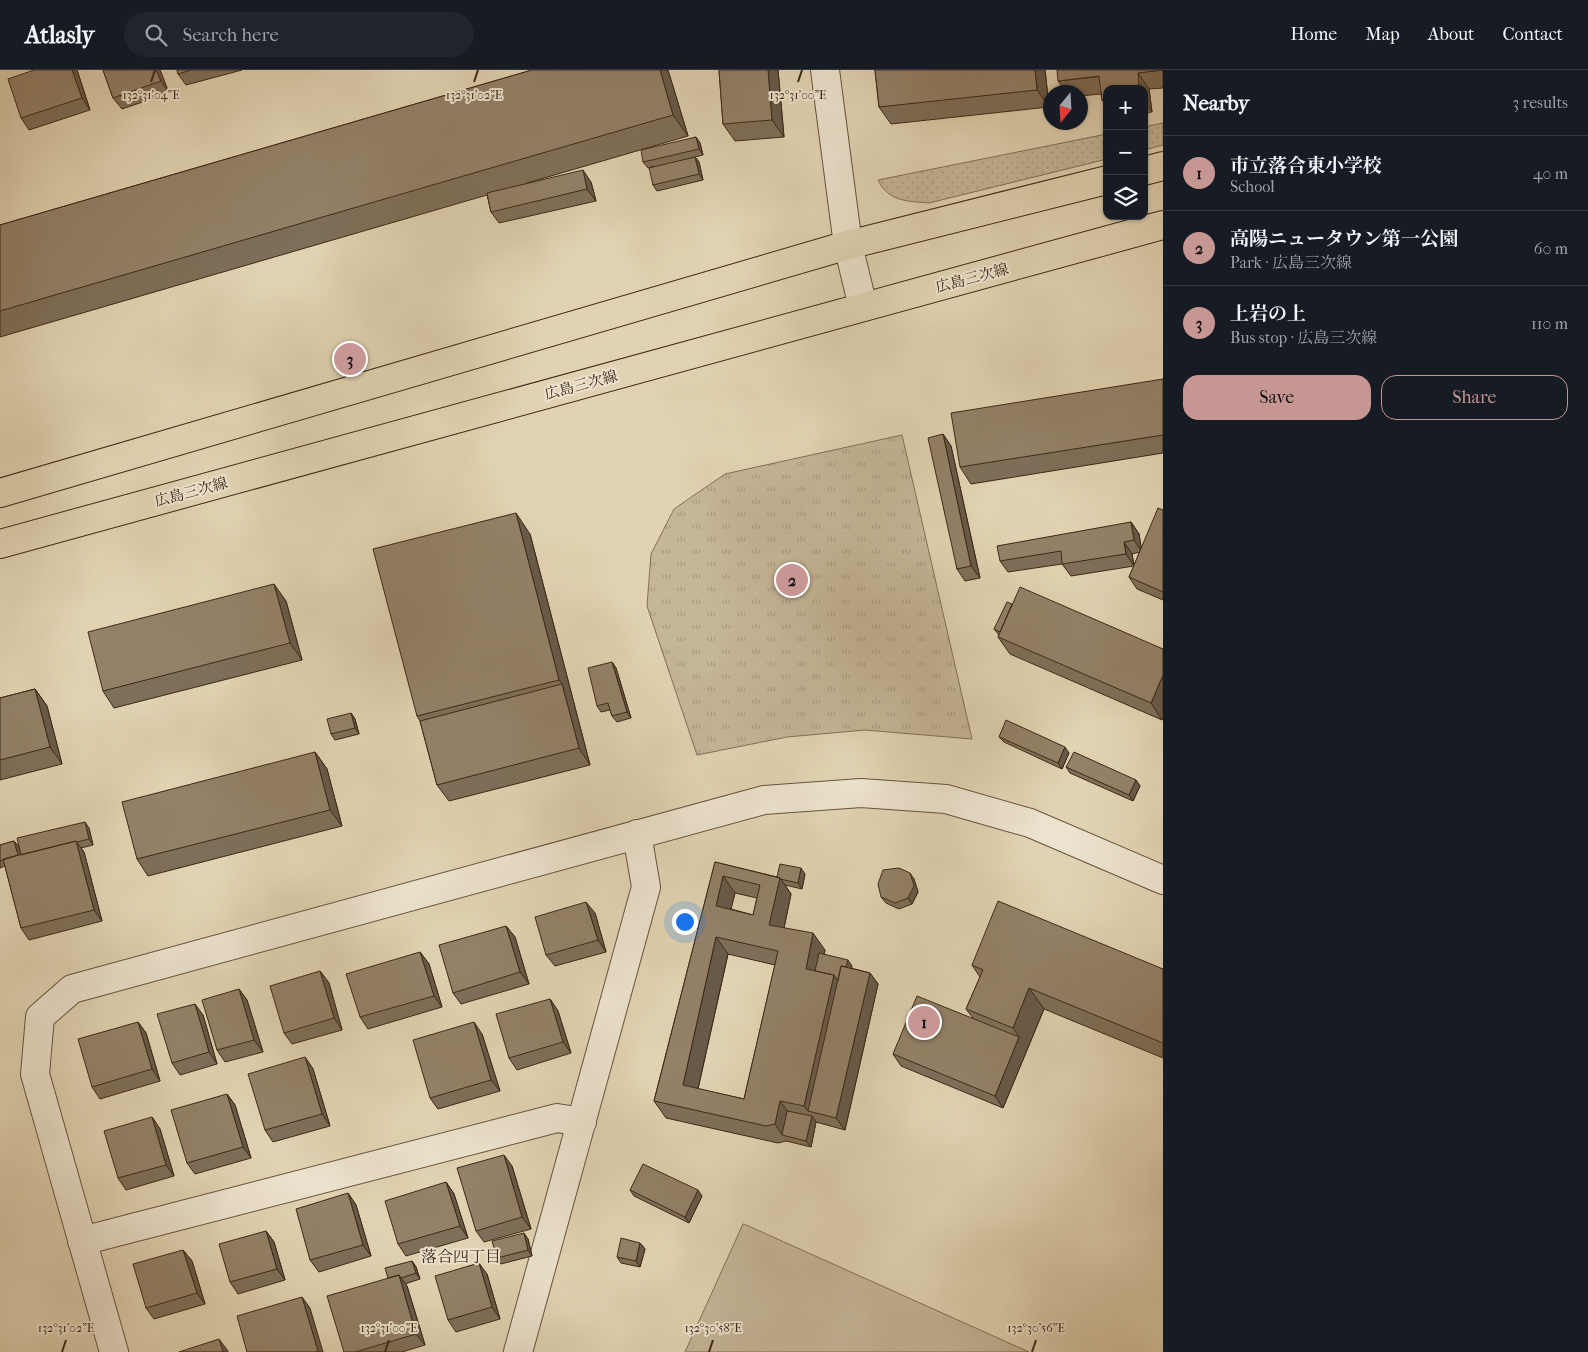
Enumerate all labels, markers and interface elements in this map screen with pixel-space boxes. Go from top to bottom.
search box [124,12,474,57]
text: Atlasly [25,21,94,49]
icon: search [142,21,170,49]
text: Search here [182,24,279,46]
text: Home [1290,24,1337,45]
text: Map [1365,24,1400,45]
text: About [1428,24,1474,45]
text: Contact [1502,24,1563,45]
north arrow [1043,85,1088,130]
map controls [1103,85,1148,220]
button: + [1103,85,1148,130]
text: 132°31'04"E [122,88,180,102]
text: 132°31'02"E [446,88,502,102]
text: 132°31'00"E [770,88,826,102]
text: Nearby [1183,91,1249,115]
text: 3 results [1512,93,1568,112]
button: − [1103,130,1148,175]
text: 市立落合東小学校 [1230,155,1382,177]
text: 1 [1196,164,1202,183]
text: 40 m [1533,164,1568,183]
button: layers [1103,175,1148,220]
text: School [1230,177,1275,196]
text: 高陽ニュータウン第一公園 [1230,228,1458,250]
text: 2 [1195,239,1203,258]
text: 60 m [1534,239,1568,258]
text: Park · 広島三次線 [1230,253,1352,272]
street label: 広島三次線 [933,260,1011,296]
text: 上岩の上 [1230,303,1306,325]
text: 3 [1196,314,1202,333]
text: 110 m [1531,314,1568,333]
text: Bus stop · 広島三次線 [1230,328,1377,347]
pin: 3 [334,340,366,378]
street label: 広島三次線 [542,367,620,403]
button: Save [1183,375,1371,420]
button: Share [1381,375,1568,420]
street label: 広島三次線 [152,474,230,510]
pin: 2 [776,561,808,599]
your location [672,909,698,935]
pin: 1 [908,1003,940,1041]
district label: 落合四丁目 [421,1247,501,1266]
text: 132°31'02"E [38,1321,94,1335]
text: 132°31'00"E [361,1321,417,1335]
text: 132°30'58"E [684,1321,742,1335]
text: 132°30'56"E [1007,1321,1065,1335]

